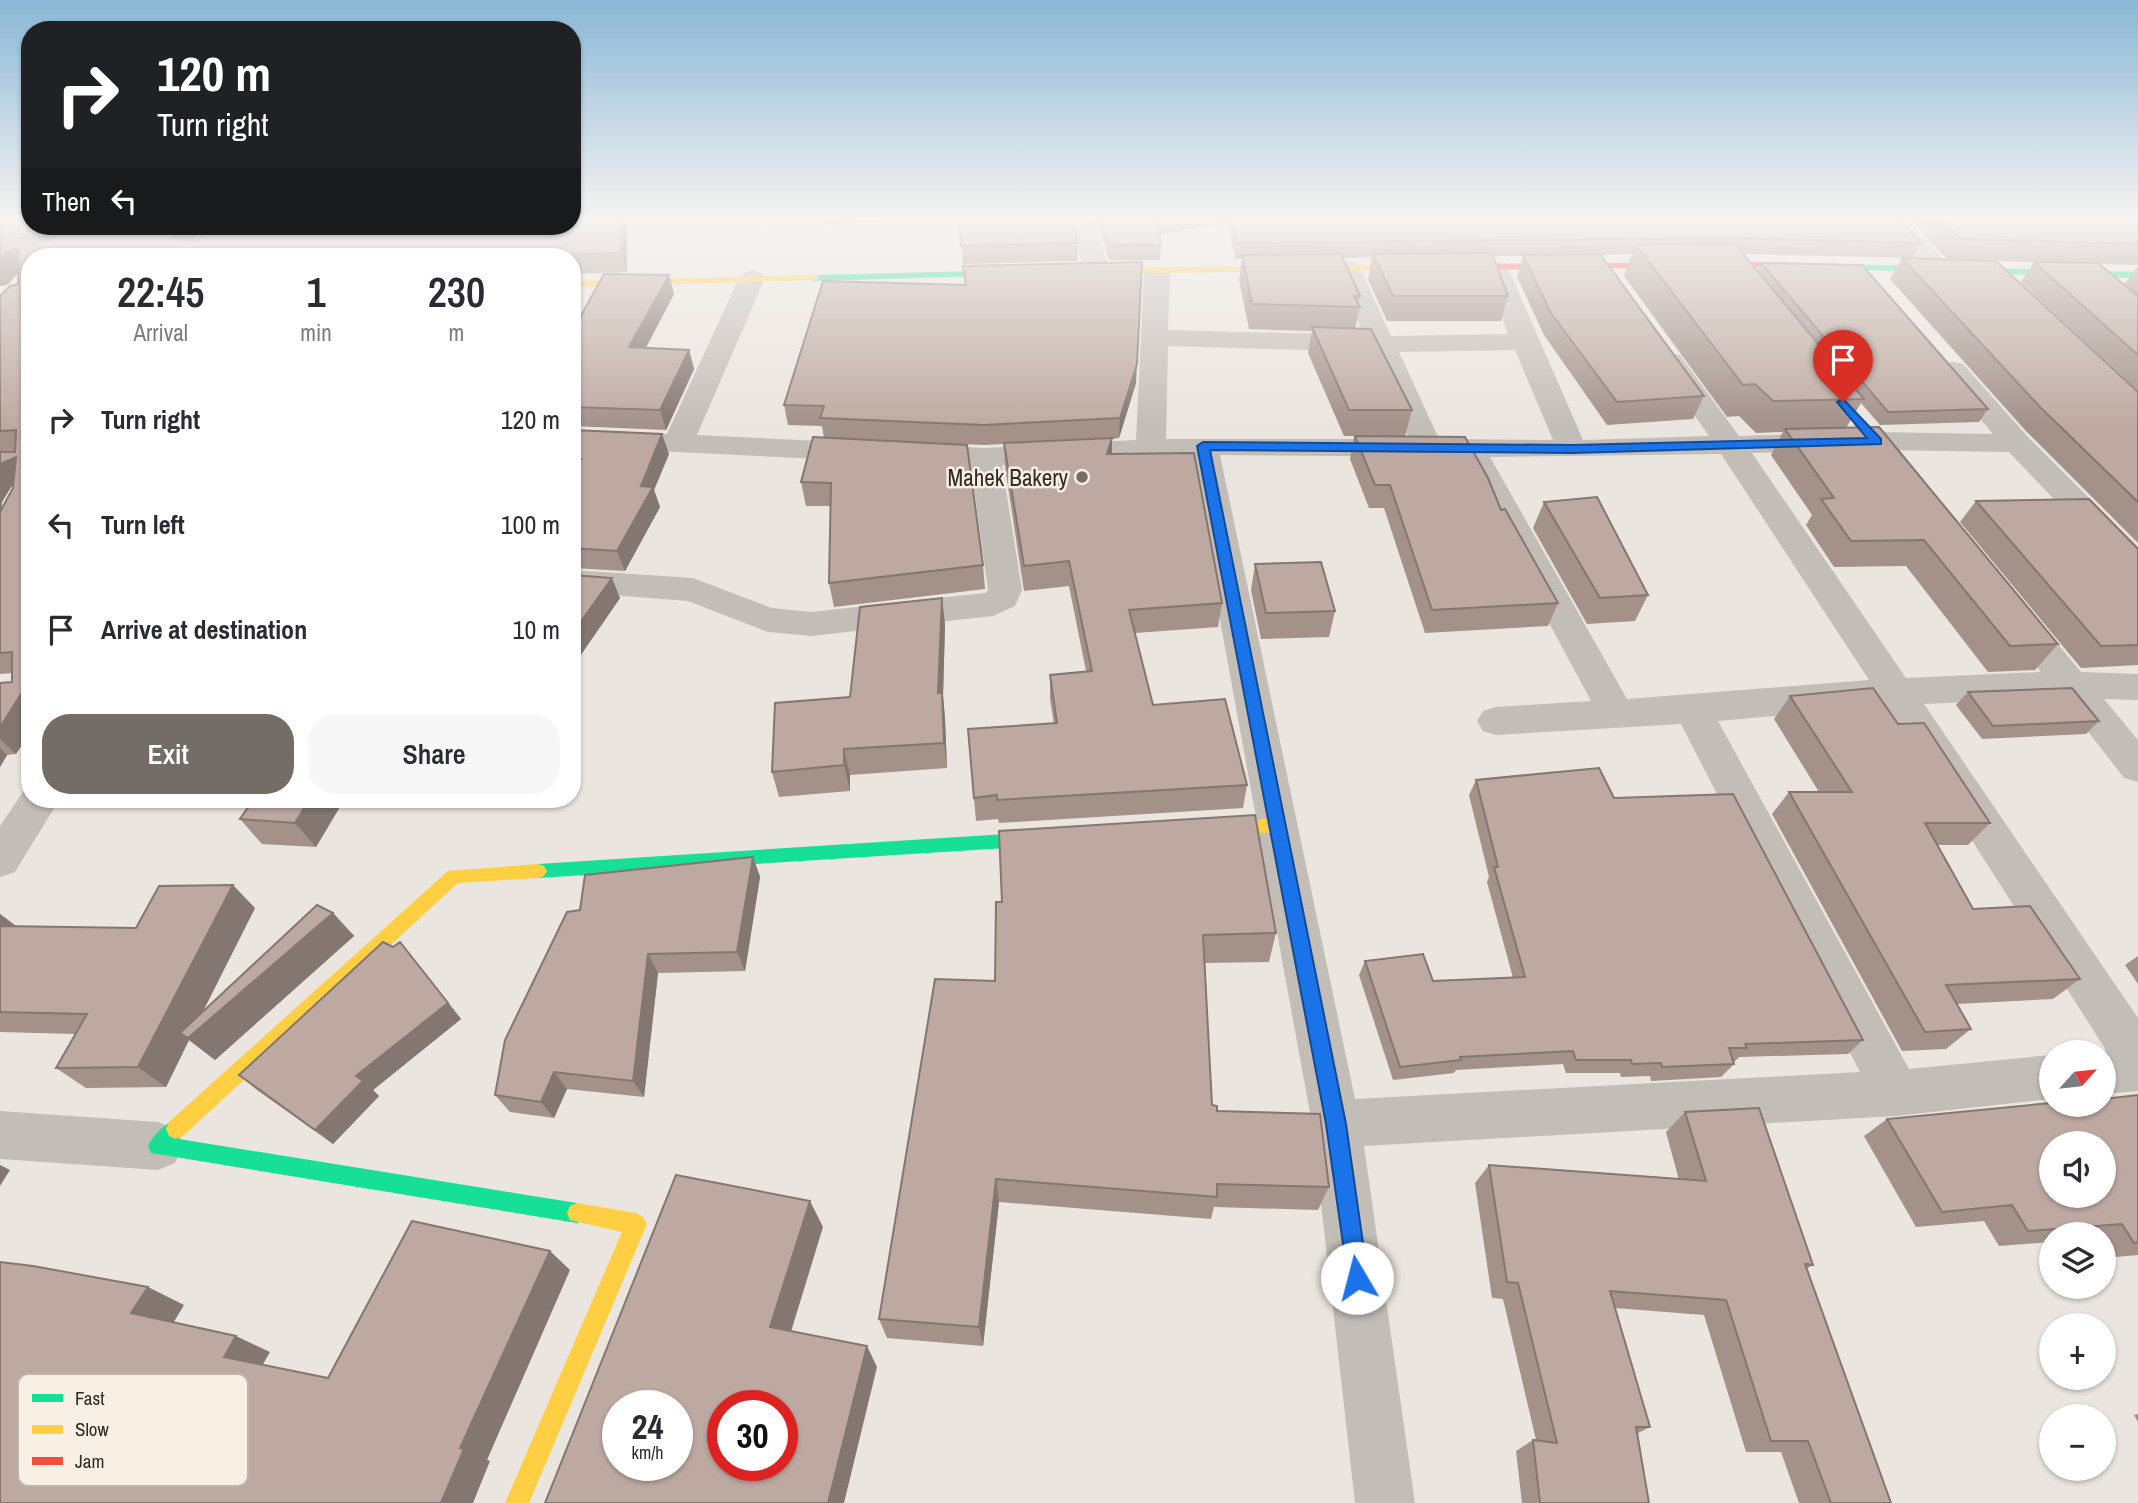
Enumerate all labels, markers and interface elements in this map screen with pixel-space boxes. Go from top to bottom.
text: 120 m [157,40,271,106]
icon: right [42,49,133,140]
text: Turn right [157,103,269,146]
icon: left [105,182,143,220]
text: Then [42,184,91,219]
text: 22:45 [117,264,204,320]
text: 1 [306,264,326,320]
text: 230 [428,264,485,320]
text: Arrival [133,317,188,348]
text: min [300,317,332,348]
text: m [449,317,464,348]
pin [1813,330,1873,402]
icon: arrive [1824,341,1862,379]
icon: right [42,401,80,439]
text: Turn right [101,402,200,437]
text: 120 m [501,402,560,437]
place label: Mahek Bakery [947,462,1069,493]
marker: Mahek Bakery [1074,469,1090,485]
icon: left [42,506,80,544]
text: Turn left [101,507,185,542]
text: 100 m [501,507,560,542]
icon: arrive [42,611,80,649]
text: Arrive at destination [101,612,307,647]
text: 10 m [513,612,560,647]
button: Exit [42,714,294,794]
button: Share [308,714,560,794]
north arrow [2039,1040,2116,1116]
map controls [2039,1040,2116,1481]
button: sound [2039,1131,2116,1208]
button: layers [2039,1222,2116,1299]
position arrow [1320,1241,1394,1315]
button: + [2039,1313,2116,1390]
legend [18,1374,248,1486]
text: Fast [75,1385,105,1411]
speed limit sign: 30 [707,1390,798,1481]
text: 24 [632,1403,663,1450]
button: − [2039,1404,2116,1481]
text: Slow [75,1416,110,1442]
text: km/h [632,1440,664,1465]
text: Jam [75,1448,104,1474]

